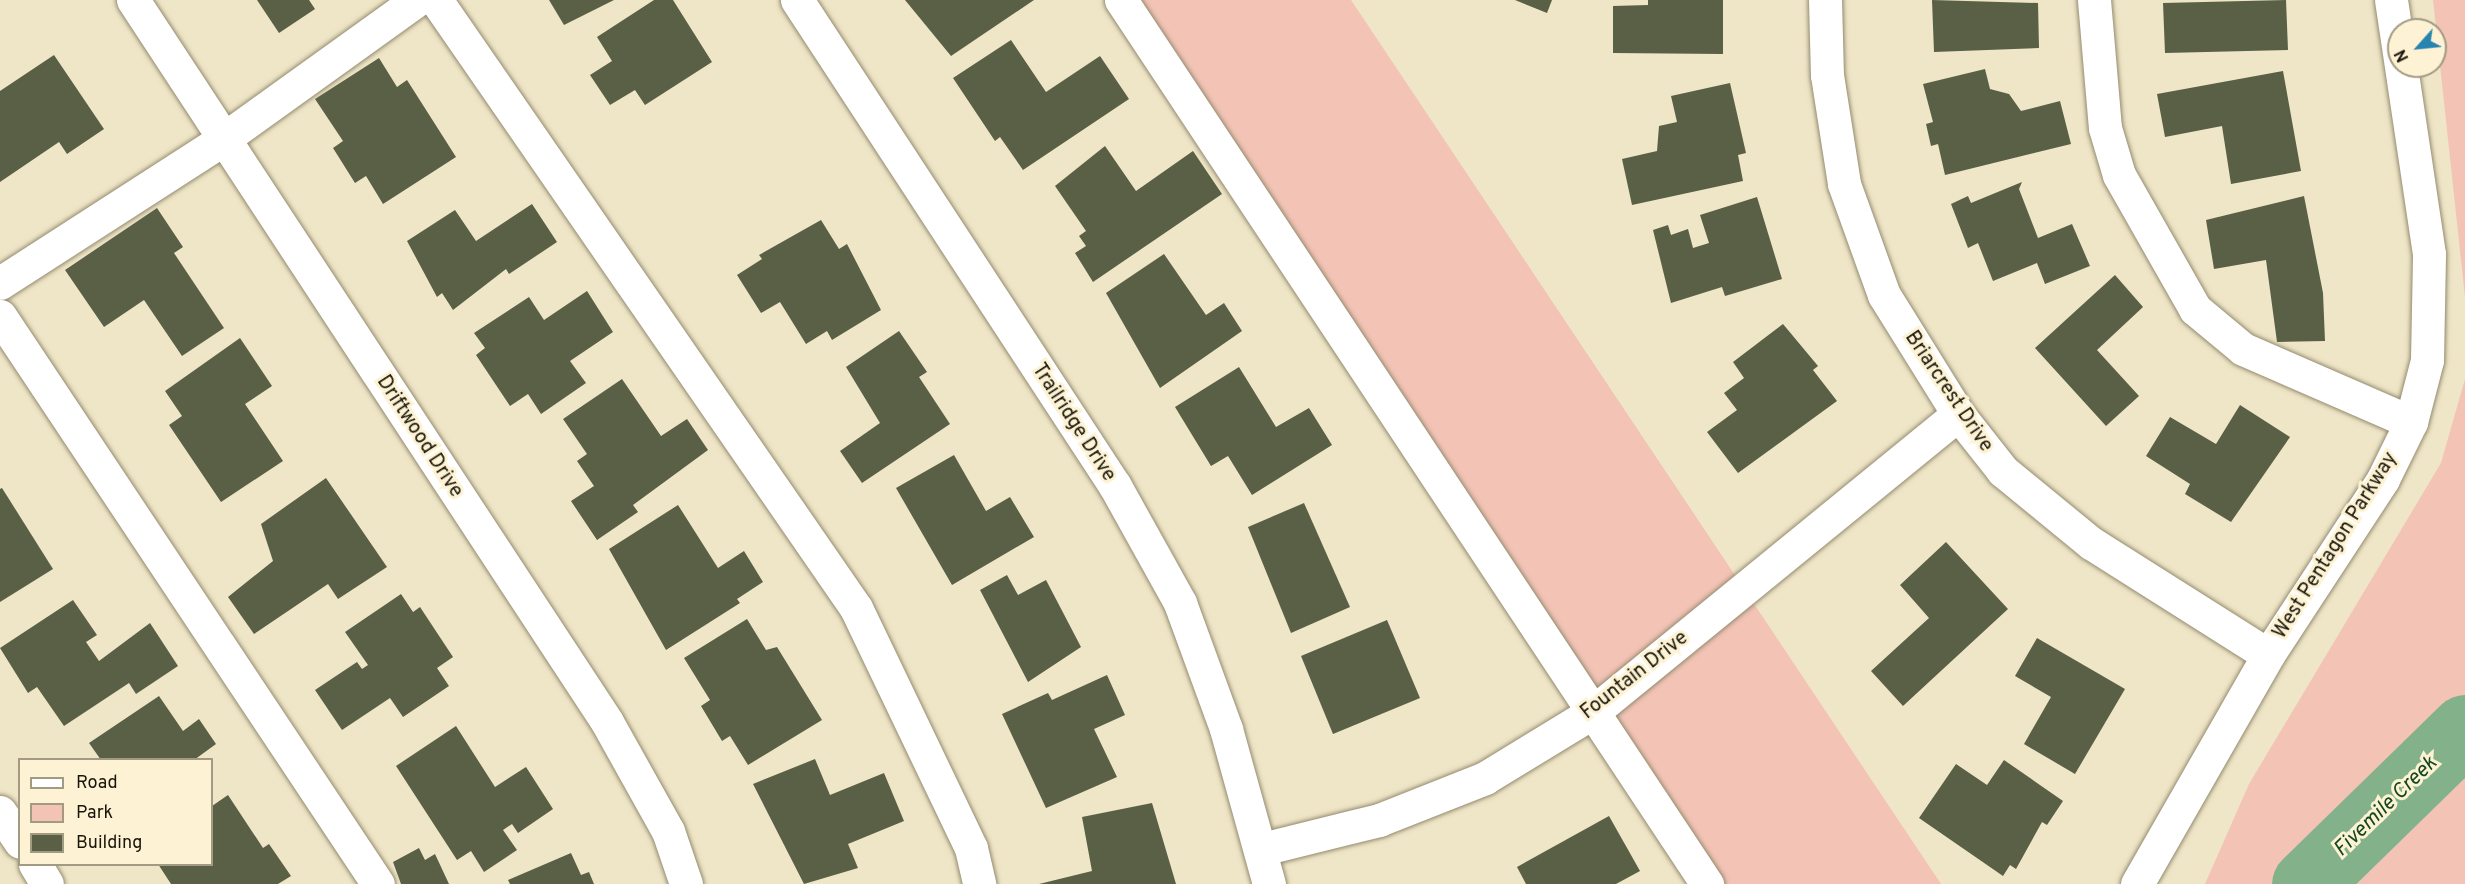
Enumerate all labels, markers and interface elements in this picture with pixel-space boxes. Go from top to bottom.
north arrow [2387,18,2447,78]
text: N [2391,46,2414,65]
street label: Briarcrest Drive [1899,327,1997,457]
street label: Trailridge Drive [1026,359,1120,487]
street label: Driftwood Drive [371,371,467,503]
street label: West Pentagon Parkway [2269,448,2403,644]
street label: Fountain Drive [1577,627,1693,725]
water label: Fivemile Creek [2329,751,2443,863]
legend [18,758,213,866]
text: Road [76,772,118,795]
text: Park [76,802,113,825]
text: Building [76,832,142,855]

